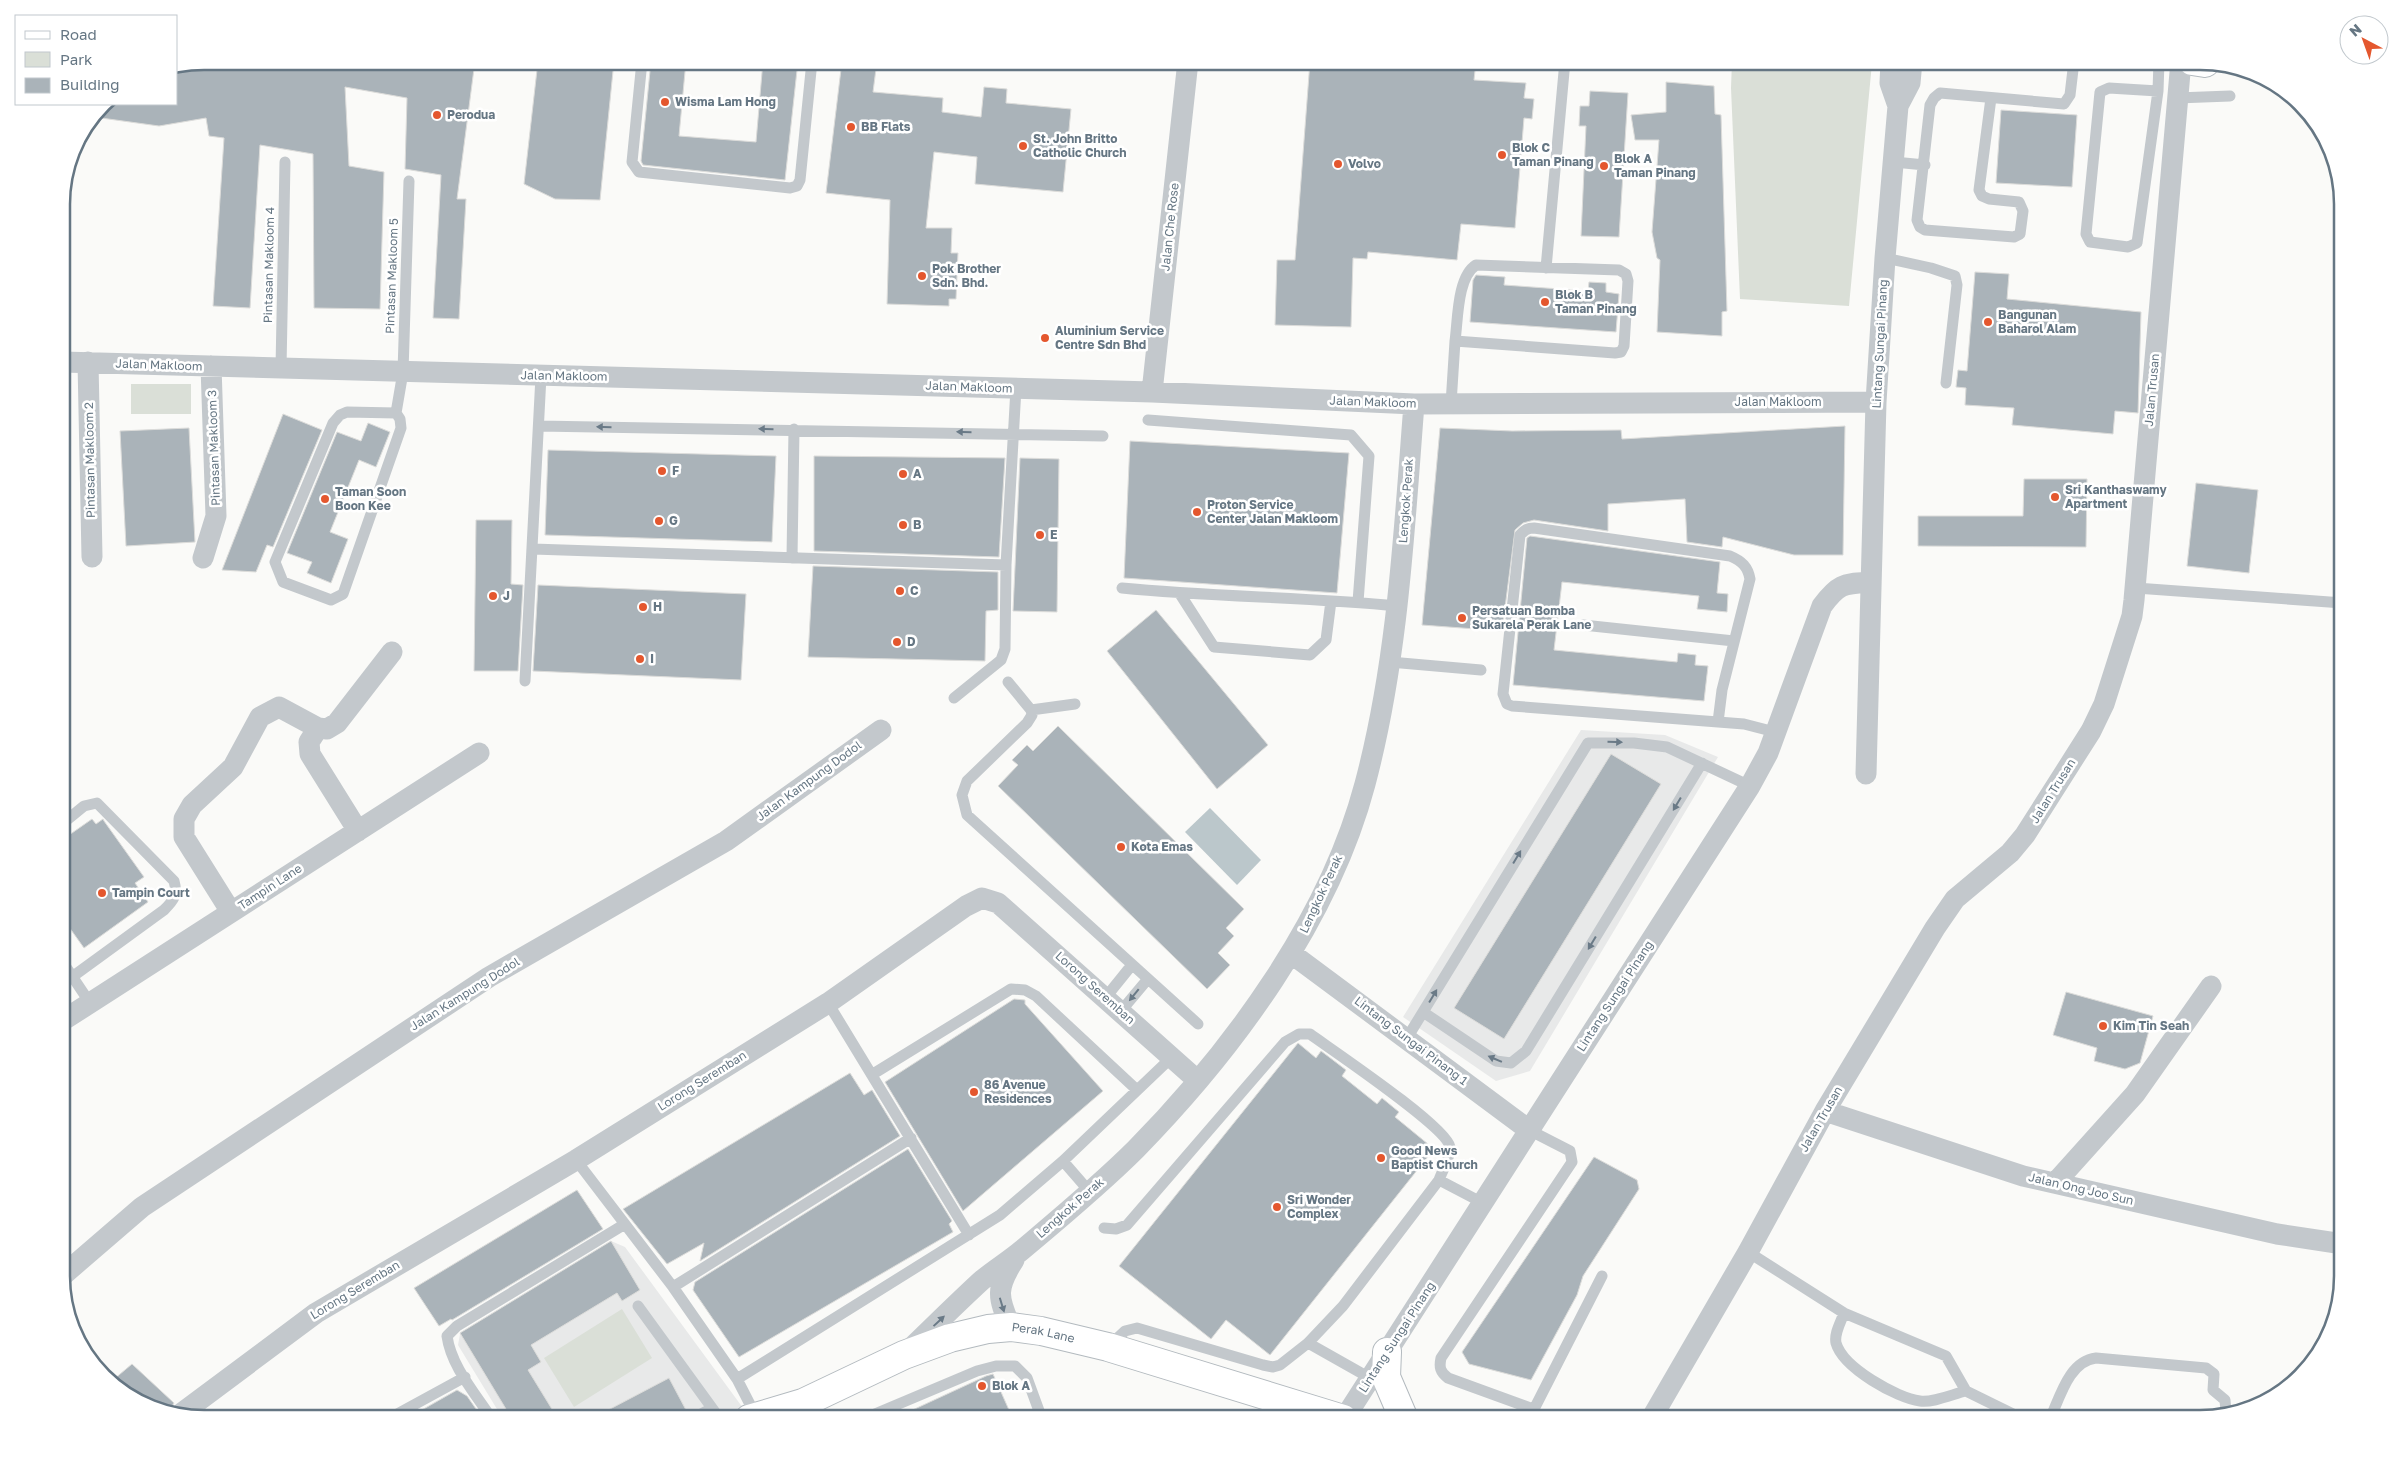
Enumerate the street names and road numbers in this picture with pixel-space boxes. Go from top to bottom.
street label: Jalan Che Rose [1157,182,1182,272]
street label: Pintasan Makloom 4 [260,207,277,323]
street label: Pintasan Makloom 5 [382,218,401,334]
street label: Lintang Sungai Pinang [1869,279,1890,409]
street label: Jalan Trusan [2141,353,2162,427]
street label: Jalan Makloom [115,355,203,374]
street label: Jalan Makloom [520,367,608,384]
street label: Jalan Makloom [925,377,1013,396]
street label: Pintasan Makloom 3 [204,390,223,506]
street label: Jalan Makloom [1329,392,1417,411]
street label: Jalan Makloom [1734,394,1822,409]
street label: Pintasan Makloom 2 [81,402,98,518]
street label: Lengkok Perak [1395,458,1416,544]
street label: Jalan Kampung Dodol [753,737,864,824]
street label: Jalan Trusan [2027,756,2078,826]
street label: Lengkok Perak [1296,852,1345,935]
street label: Tampin Lane [235,860,304,913]
street label: Lintang Sungai Pinang [1573,937,1656,1054]
street label: Lorong Seremban [1053,948,1138,1027]
street label: Jalan Kampung Dodol [407,954,522,1033]
street label: Lintang Sungai Pinang 1 [1352,993,1471,1088]
street label: Lorong Seremban [655,1047,749,1114]
street label: Jalan Trusan [1796,1083,1845,1154]
street label: Jalan Ong Joo Sun [2027,1169,2135,1208]
street label: Lengkok Perak [1033,1174,1107,1241]
street label: Lorong Seremban [307,1257,402,1322]
street label: Lintang Sungai Pinang [1355,1278,1438,1395]
street label: Perak Lane [1011,1319,1076,1346]

